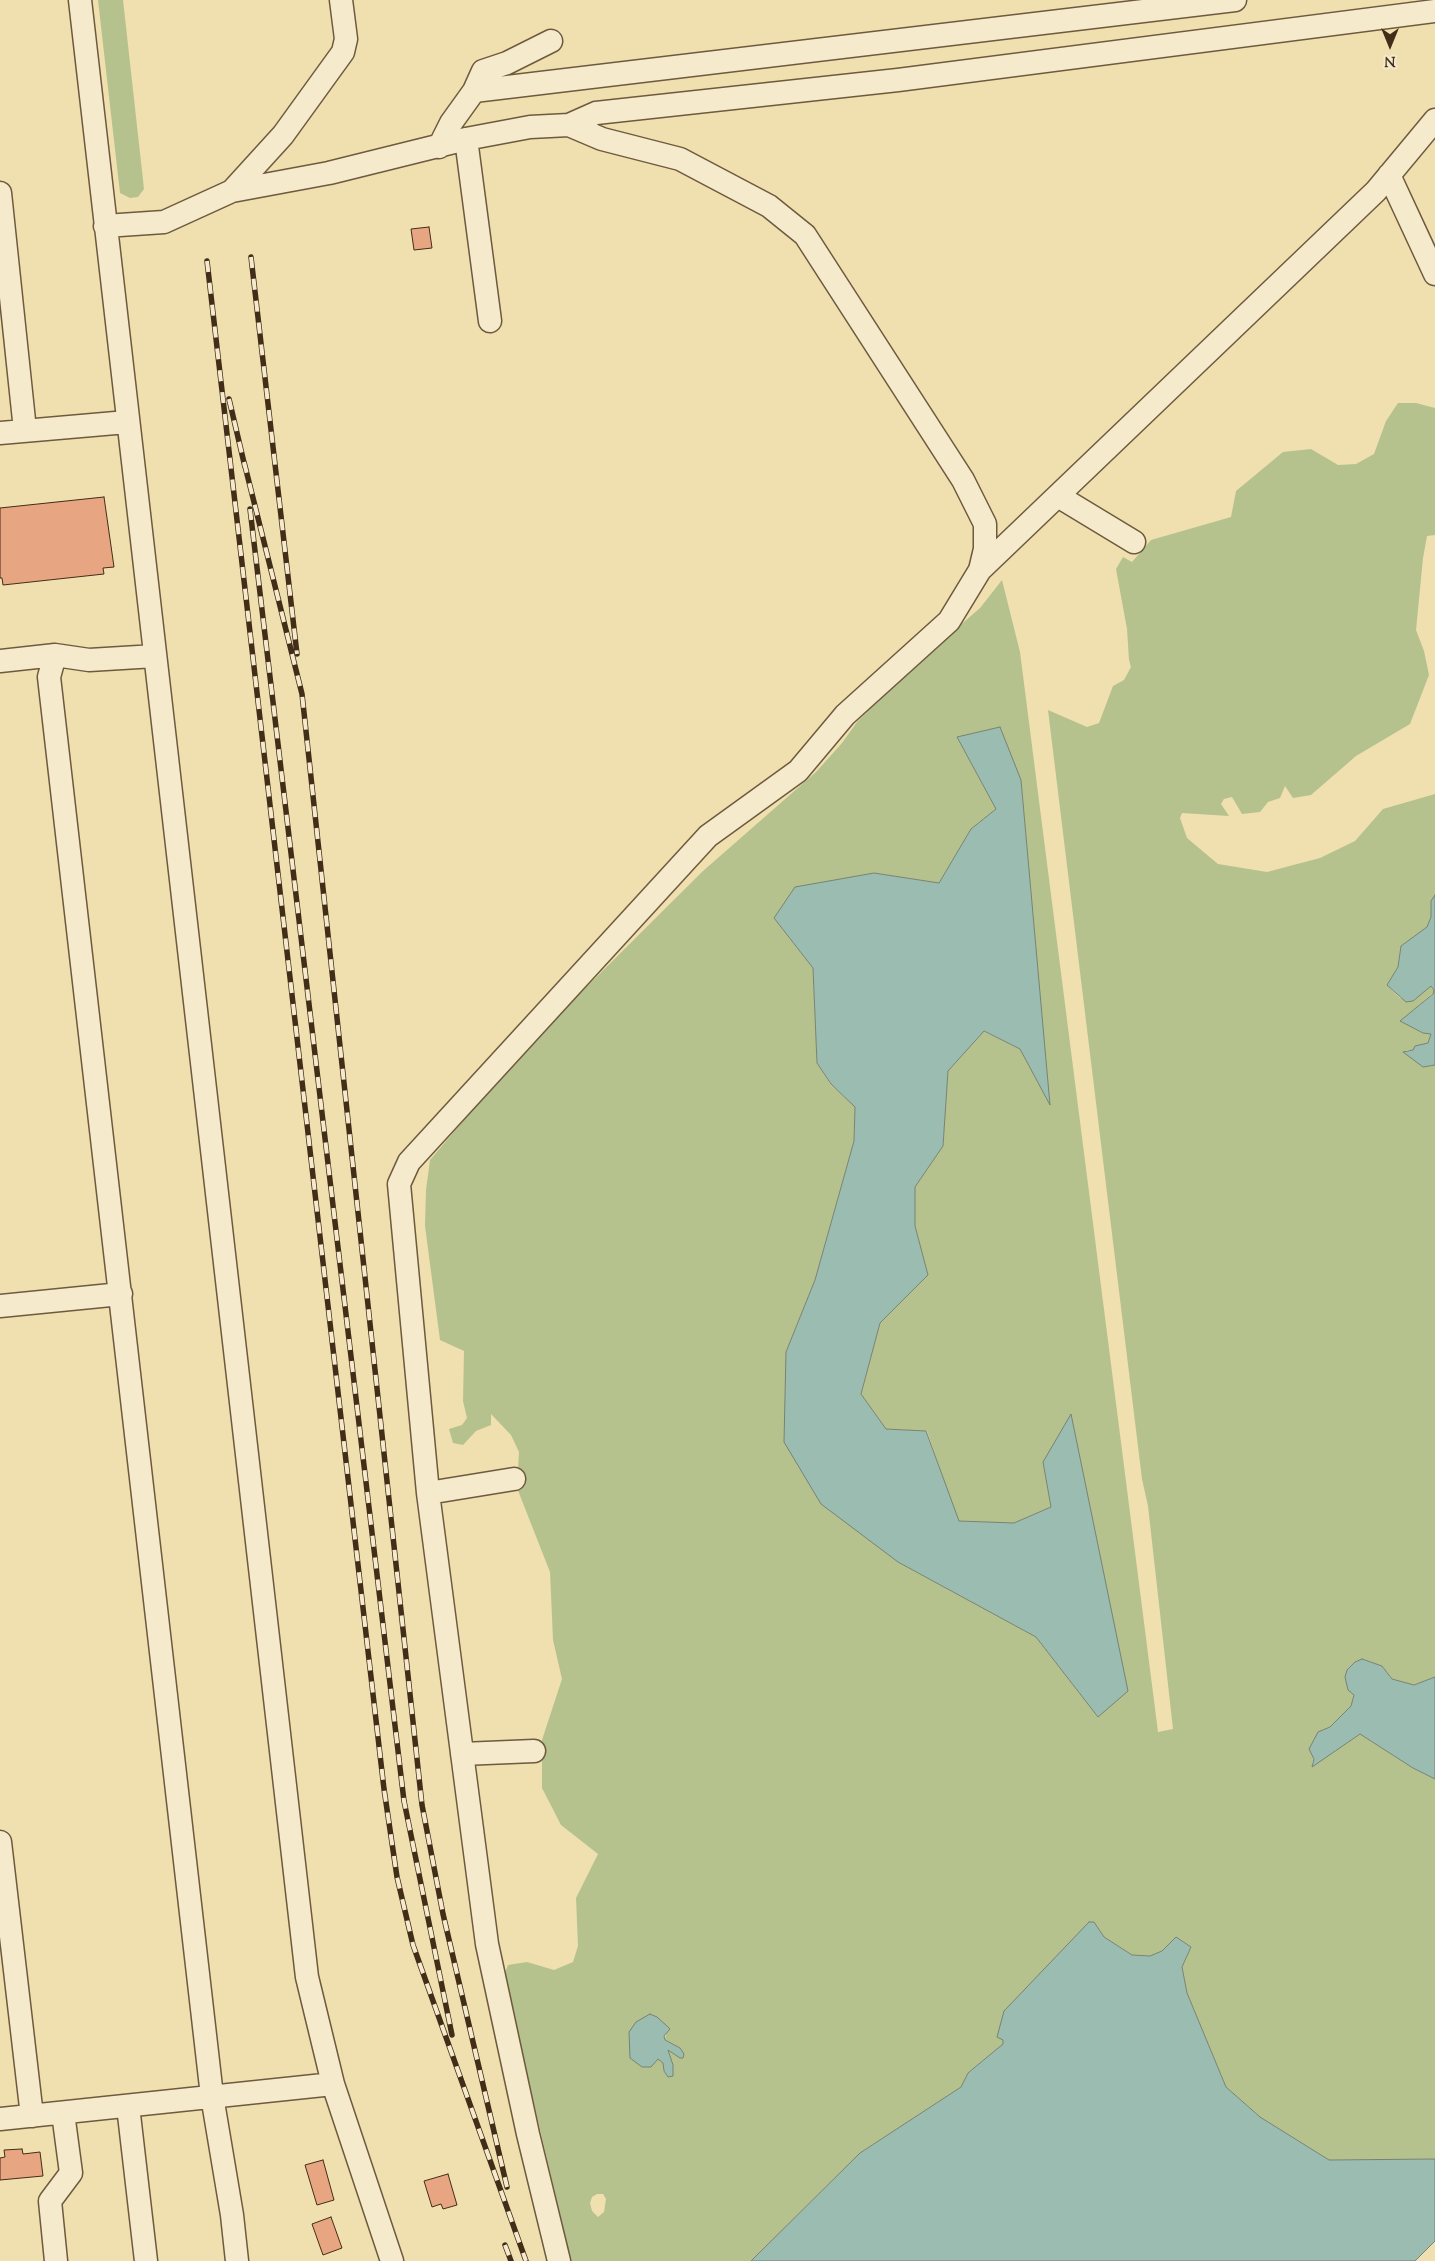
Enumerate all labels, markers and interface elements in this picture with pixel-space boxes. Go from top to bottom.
north arrow [1365,20,1415,70]
text: N [1384,50,1396,70]

